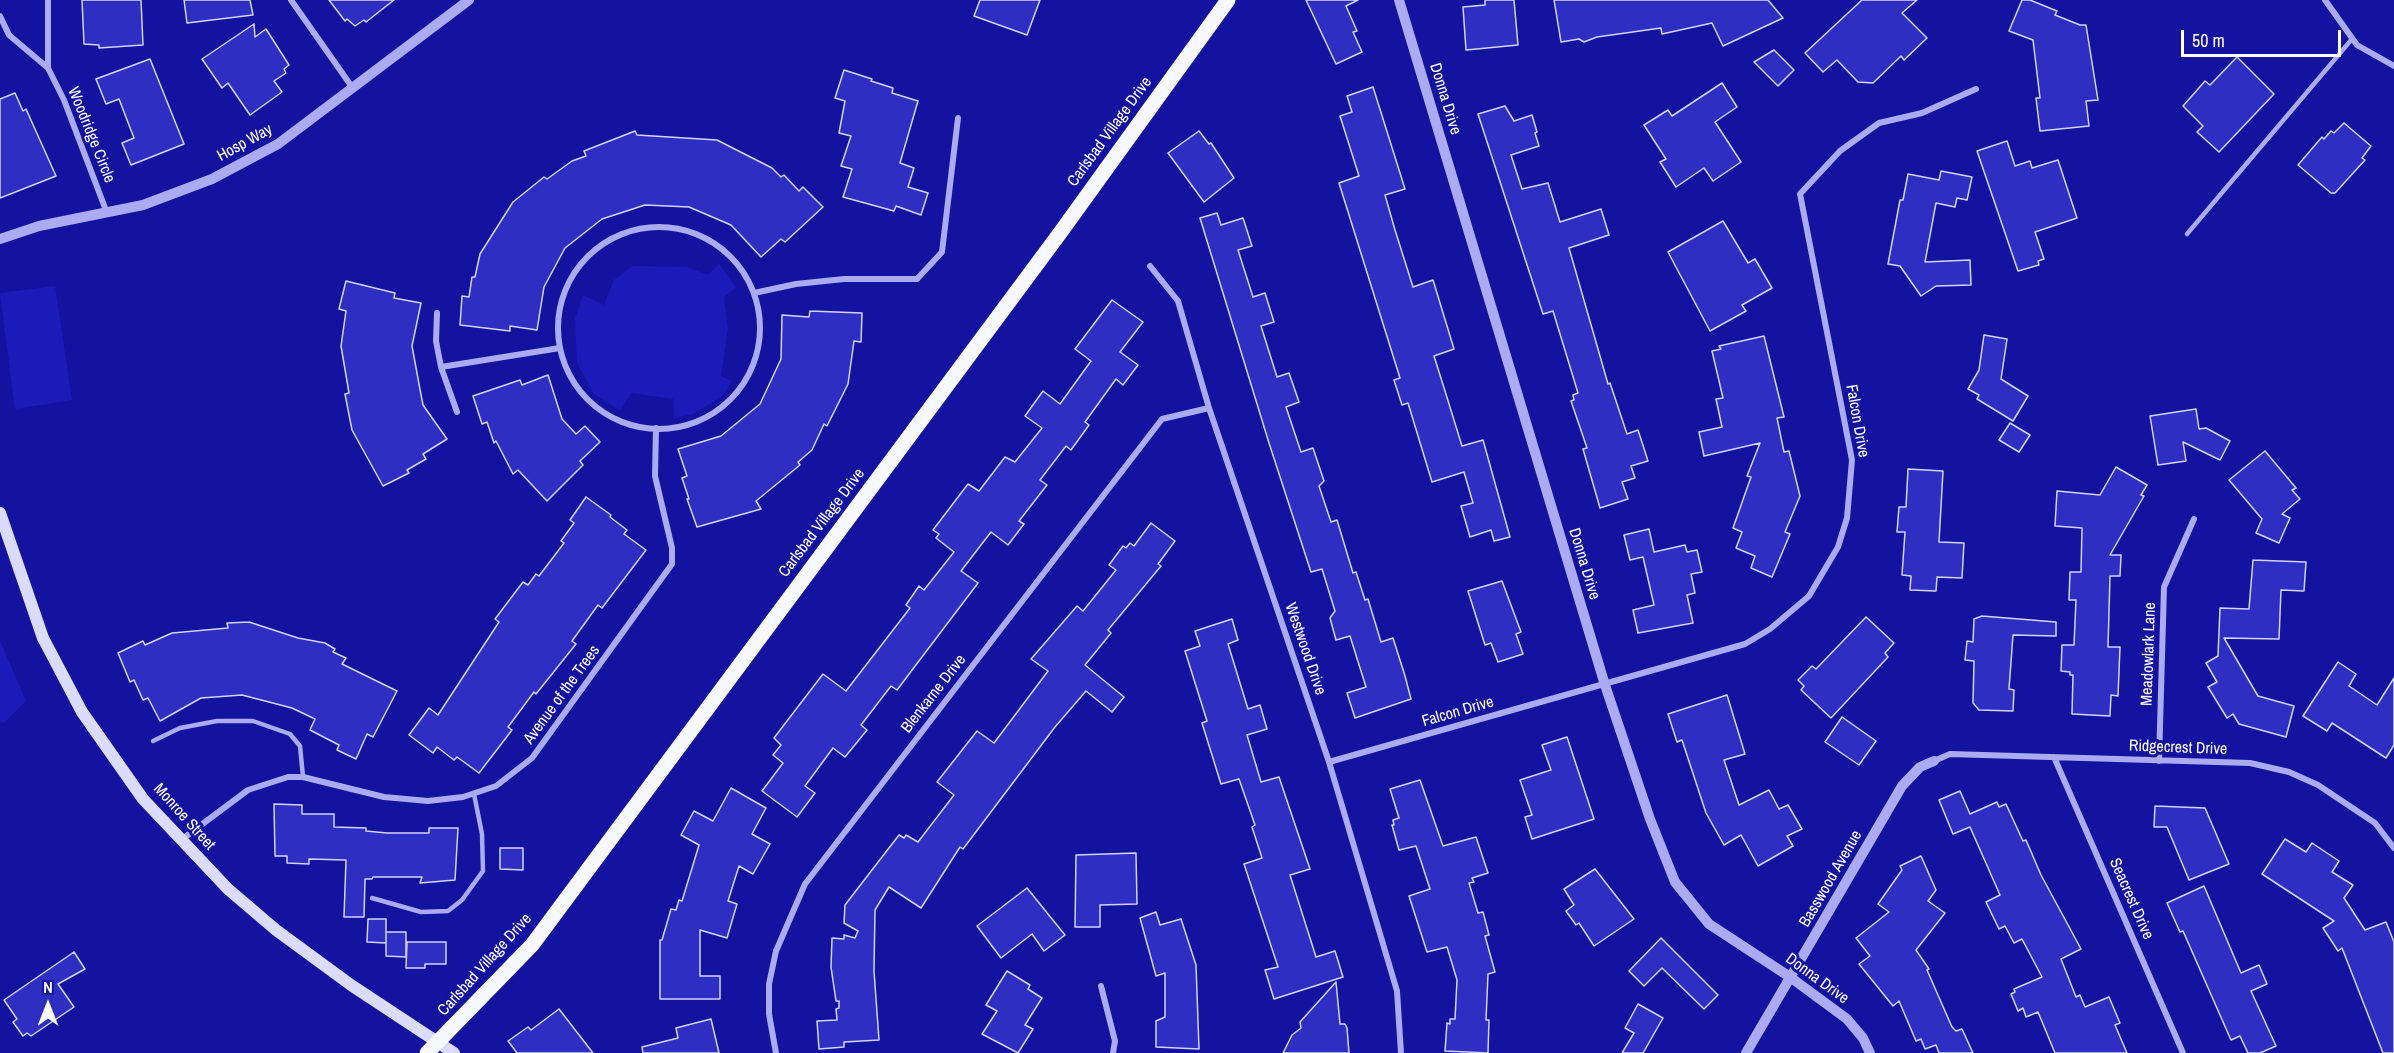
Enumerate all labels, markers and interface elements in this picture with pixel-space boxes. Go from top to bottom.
scale bar [2184,18,2344,56]
text: 50 m [2192,28,2225,53]
street label: Donna Drive [1425,61,1465,137]
street label: Carlsbad Village Drive [1064,73,1156,191]
street label: Woodridge Circle [63,84,119,186]
street label: Hosp Way [214,120,276,166]
street label: Falcon Drive [1841,383,1873,459]
street label: Carlsbad Village Drive [775,465,869,581]
street label: Donna Drive [1564,526,1604,602]
street label: Westwood Drive [1280,600,1330,698]
street label: Meadowlark Lane [2138,602,2160,706]
street label: Avenue of the Trees [520,642,604,748]
street label: Blenkarne Drive [897,651,971,737]
street label: Falcon Drive [1420,693,1496,731]
street label: Ridgecrest Drive [2128,737,2228,759]
street label: Monroe Street [149,780,219,854]
street label: Basswood Avenue [1796,827,1866,931]
street label: Seacrest Drive [2105,855,2157,943]
street label: Carlsbad Village Drive [434,910,536,1020]
street label: Donna Drive [1782,950,1852,1008]
north arrow [18,975,78,1035]
text: N [43,976,53,998]

